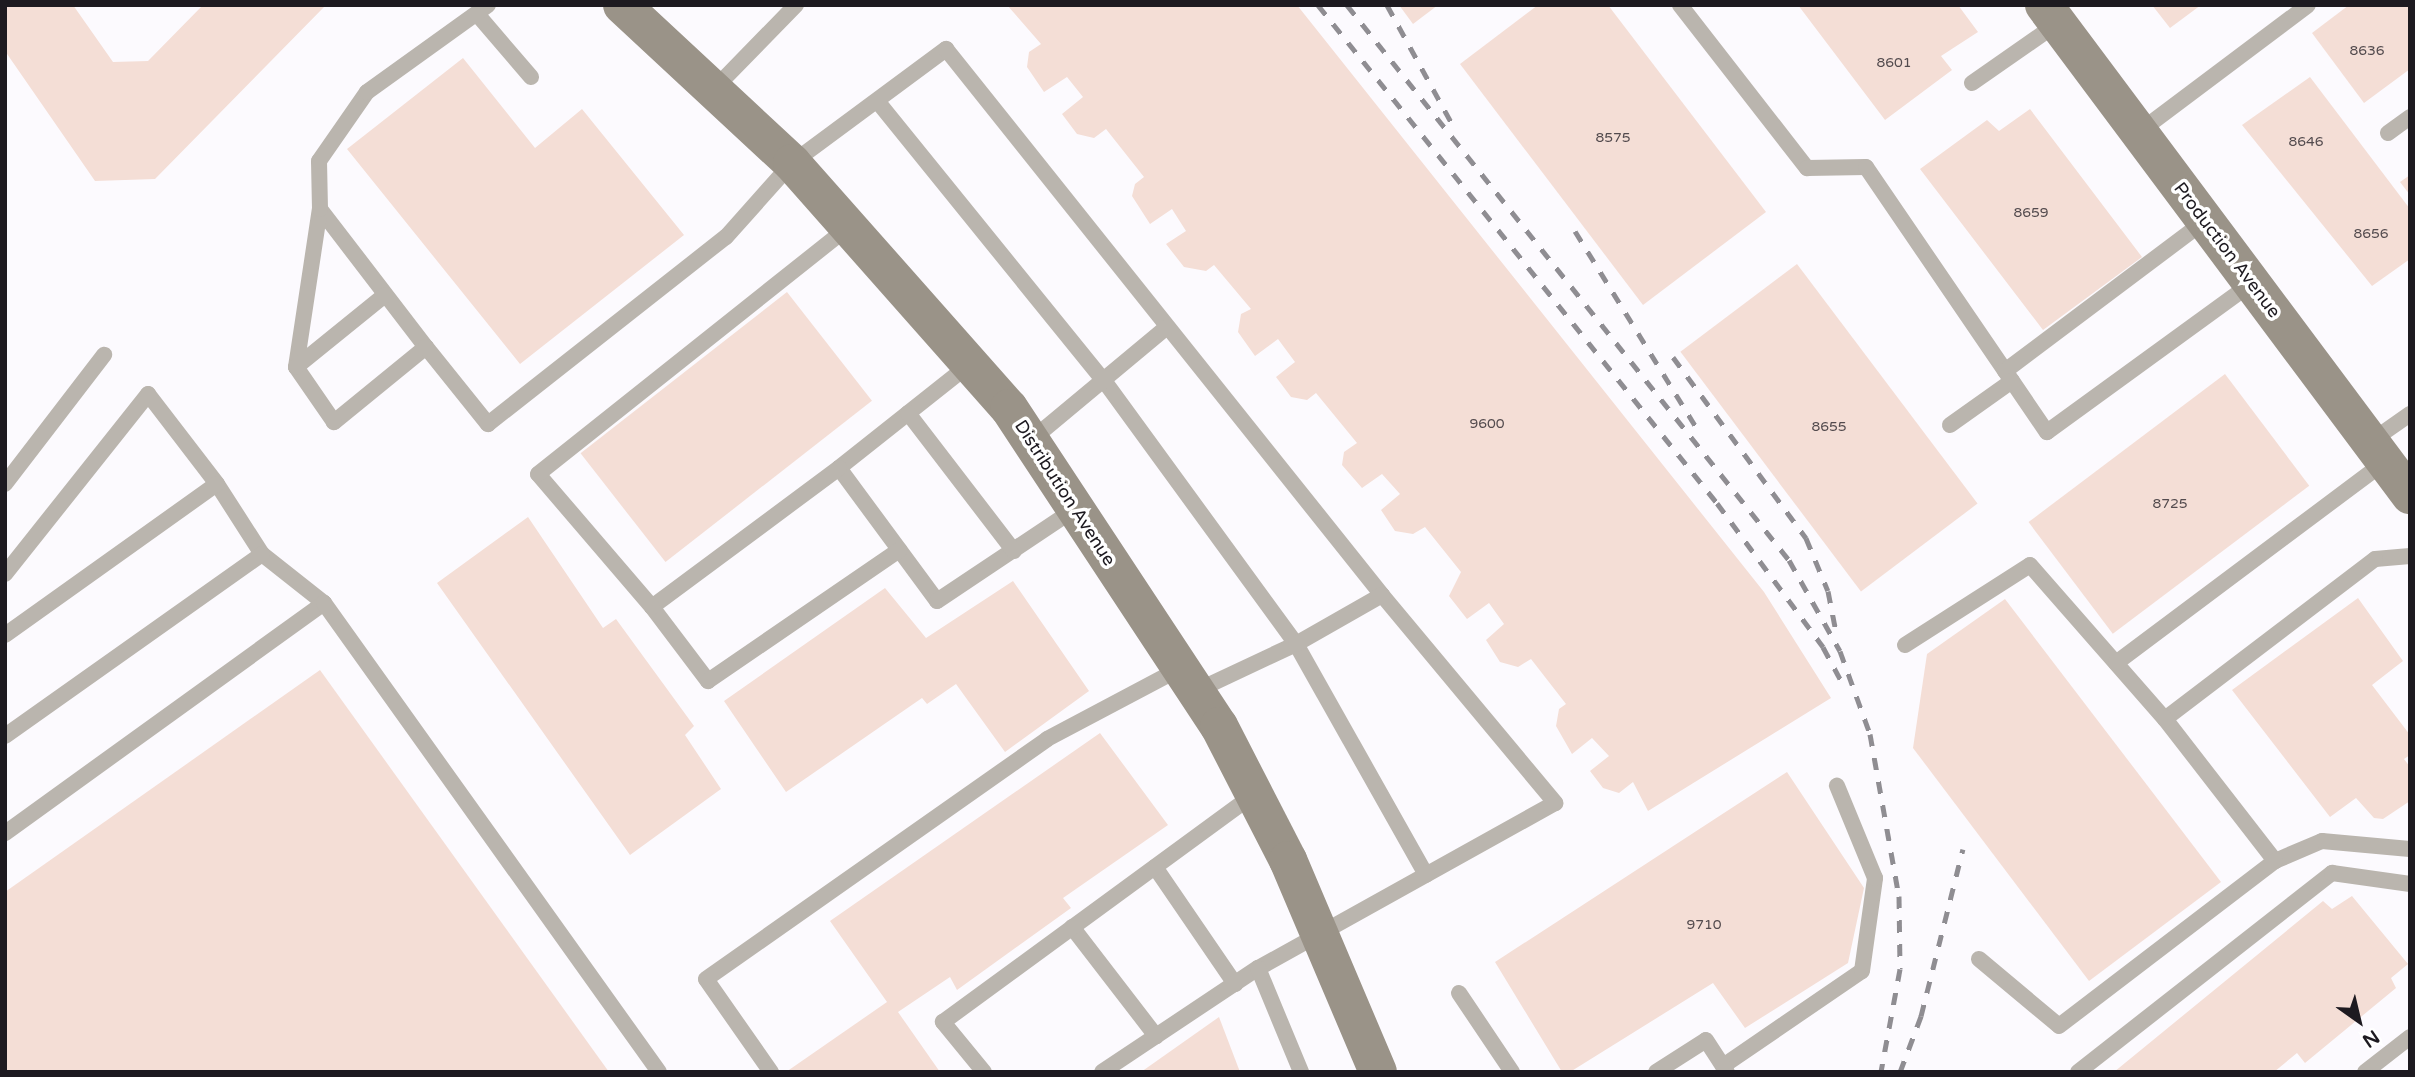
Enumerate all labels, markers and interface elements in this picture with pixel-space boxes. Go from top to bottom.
house number: 8636 [2349,43,2385,59]
house number: 8601 [1876,55,1912,71]
house number: 8575 [1595,130,1631,146]
house number: 8646 [2288,134,2324,150]
street label: Production Avenue [2169,178,2285,322]
house number: 8659 [2013,205,2049,221]
house number: 8656 [2353,226,2389,242]
street label: Distribution Avenue [1010,416,1120,570]
house number: 9600 [1469,416,1505,432]
house number: 8655 [1811,419,1847,435]
house number: 8725 [2152,496,2188,512]
house number: 9710 [1686,917,1722,933]
north arrow [2324,986,2394,1056]
text: N [2358,1025,2383,1052]

